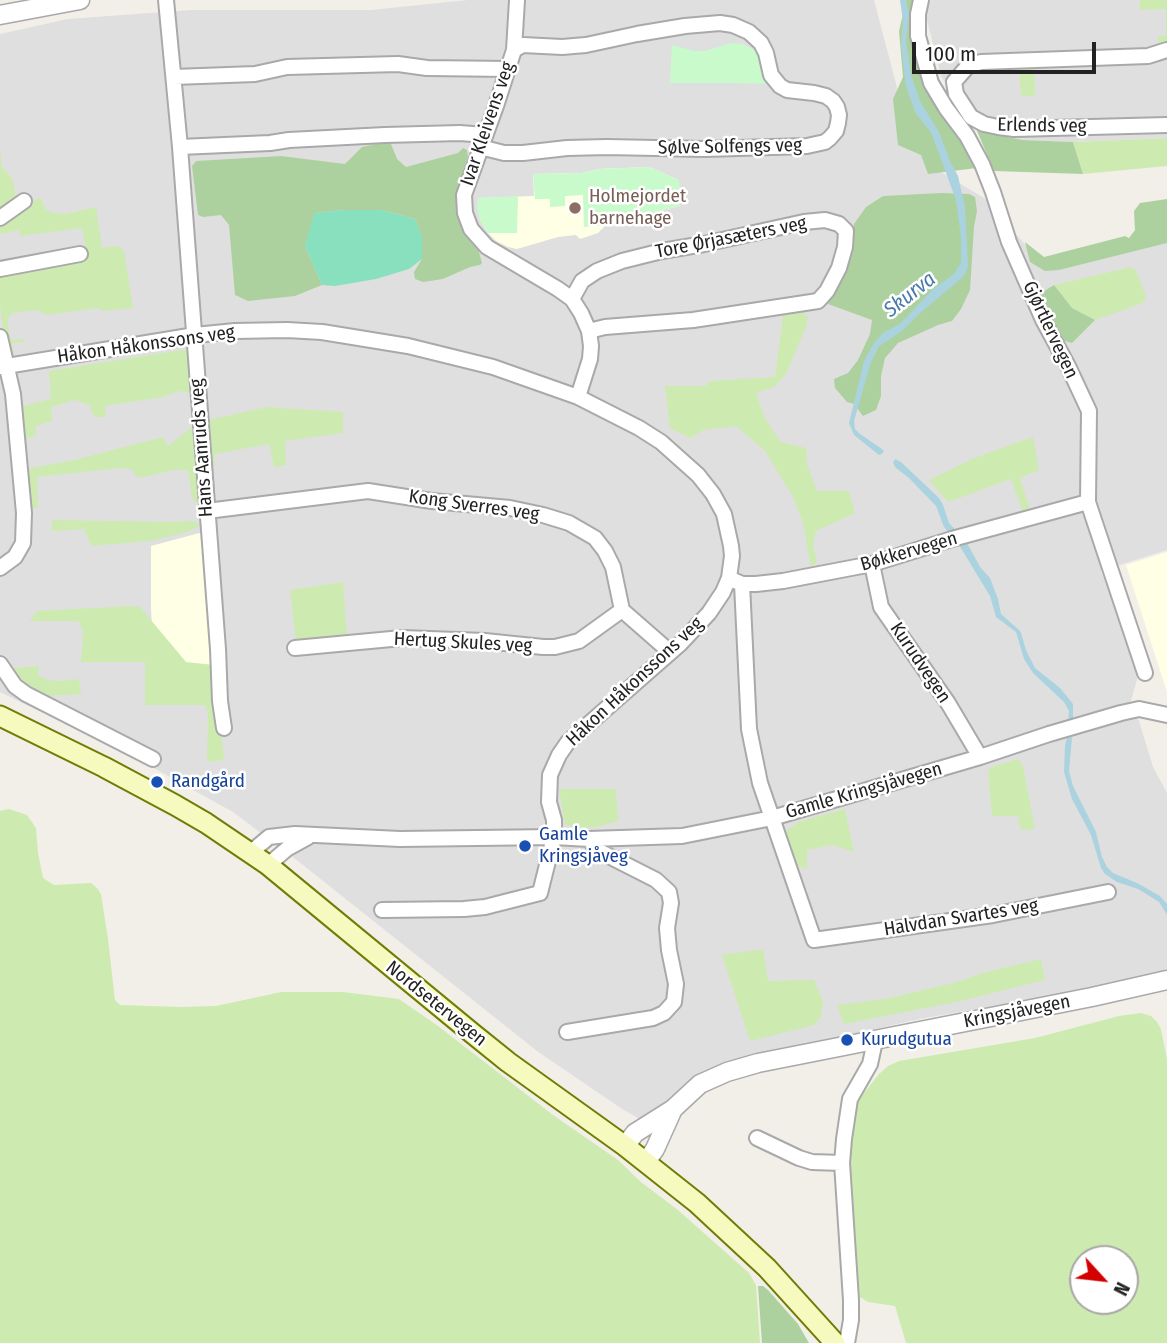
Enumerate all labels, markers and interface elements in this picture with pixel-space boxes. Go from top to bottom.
scale bar [915,28,1099,72]
text: 100 m [925,41,976,67]
street label: Ivar Kleivens veg [456,59,520,189]
street label: Erlends veg [997,114,1087,138]
street label: Sølve Solfengs veg [658,134,802,160]
place label: Holmejordet barnehage [589,186,686,230]
marker: Holmejordet barnehage [567,200,583,216]
street label: Tore Ørjasæters veg [653,212,809,264]
water label: Skurva [879,267,941,323]
street label: Gjørtlervegen [1017,278,1083,382]
street label: Håkon Håkonssons veg [56,321,236,369]
street label: Hans Aanruds veg [186,378,218,518]
street label: Kong Sverres veg [407,486,541,526]
street label: Bøkkervegen [858,527,960,577]
street label: Håkon Håkonssons veg [562,613,708,751]
street label: Kurudvegen [885,618,955,708]
street label: Hertug Skules veg [393,628,533,658]
street label: Gamle Kringsjåvegen [783,758,945,824]
place label: Randgård [171,771,245,793]
marker: Randgård [149,774,165,790]
place label: Gamle Kringsjåveg [539,824,628,868]
marker: Gamle Kringsjåveg [517,838,533,854]
street label: Halvdan Svartes veg [882,895,1040,941]
street label: Nordsetervegen [381,956,491,1052]
street label: Kringsjåvegen [962,991,1072,1033]
place label: Kurudgutua [861,1029,952,1051]
marker: Kurudgutua [839,1032,855,1048]
north arrow [1069,1245,1139,1315]
text: N [1109,1279,1134,1299]

